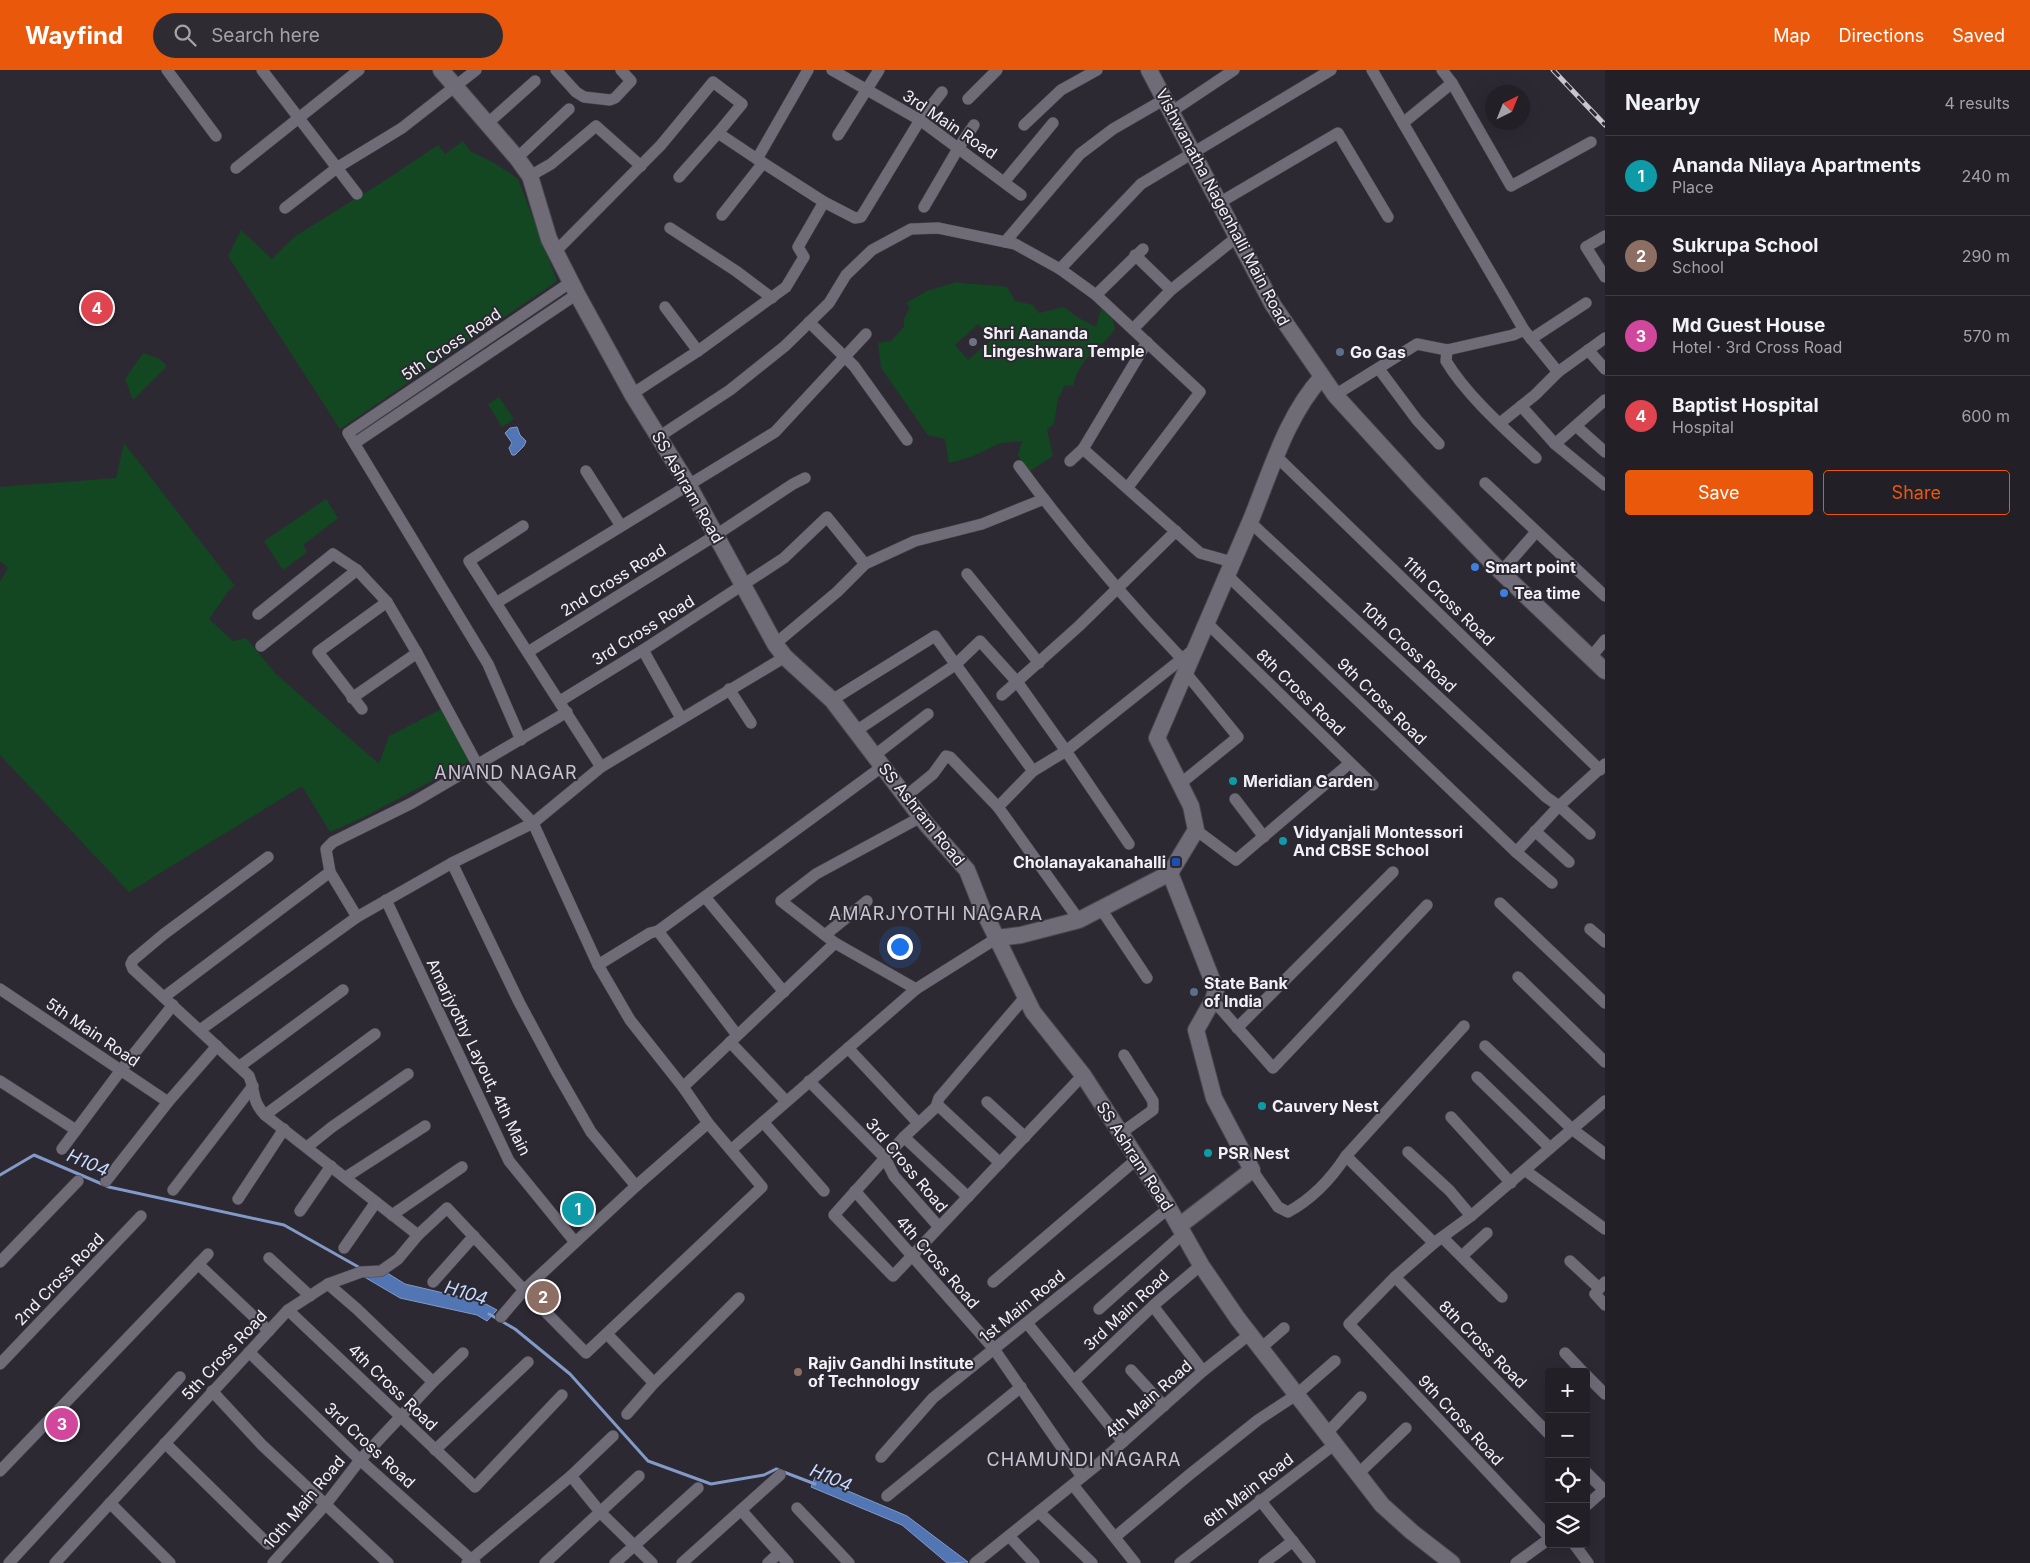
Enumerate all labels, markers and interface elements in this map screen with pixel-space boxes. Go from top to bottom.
search box [153,13,503,58]
text: Wayfind [25,21,123,50]
icon: search [171,21,199,49]
text: Search here [211,24,320,47]
text: Map [1773,25,1811,46]
text: Directions [1839,25,1924,46]
text: Saved [1952,25,2005,46]
street label: 3rd Main Road [899,85,1001,163]
street label: Vishwanatha Nagenhalli Main Road [1152,85,1294,329]
north arrow [1485,85,1530,130]
text: Nearby [1625,90,1700,115]
text: 4 results [1945,93,2010,113]
text: Ananda Nilaya Apartments [1672,154,1921,177]
text: 1 [1638,166,1644,186]
text: 240 m [1962,166,2010,186]
text: Place [1672,177,1714,197]
text: Sukrupa School [1672,234,1818,257]
text: 2 [1636,246,1646,266]
text: 290 m [1962,246,2010,266]
text: School [1672,257,1724,277]
pin: 4 [81,289,113,327]
street label: 5th Cross Road [397,303,505,385]
text: Md Guest House [1672,314,1825,337]
place label: Shri Aananda Lingeshwara Temple [983,323,1145,361]
text: 3 [1636,326,1646,346]
text: 570 m [1963,326,2010,346]
marker: Shri Aananda Lingeshwara Temple [967,336,979,348]
text: Hotel · 3rd Cross Road [1672,337,1842,357]
place label: Go Gas [1350,342,1406,362]
marker: Go Gas [1334,346,1346,358]
text: Baptist Hospital [1672,394,1819,417]
text: 4 [1636,406,1646,426]
text: 600 m [1961,406,2010,426]
text: Hospital [1672,417,1734,437]
street label: SS Ashram Road [648,427,728,547]
button: Save [1625,470,1813,515]
button: Share [1823,470,2010,515]
street label: 2nd Cross Road [557,540,669,620]
street label: 11th Cross Road [1399,552,1499,650]
place label: Smart point [1485,557,1576,577]
marker: Smart point [1469,561,1481,573]
place label: Tea time [1514,583,1581,603]
marker: Tea time [1498,587,1510,599]
street label: 3rd Cross Road [588,591,698,669]
street label: 10th Cross Road [1357,598,1461,696]
street label: 8th Cross Road [1252,644,1350,740]
street label: 9th Cross Road [1333,653,1431,749]
street label: SS Ashram Road [875,759,969,869]
district label: ANAND NAGAR [434,762,578,783]
place label: Meridian Garden [1243,771,1373,791]
marker: Meridian Garden [1227,775,1239,787]
place label: Vidyanjali Montessori And CBSE School [1293,822,1463,860]
marker: Vidyanjali Montessori And CBSE School [1277,835,1289,847]
place label: Cholanayakanahalli [1013,852,1166,872]
marker: Cholanayakanahalli [1170,856,1182,868]
district label: AMARJYOTHI NAGARA [829,903,1043,924]
your location [887,934,913,960]
street label: Amarjyothy Layout, 4th Main [423,955,535,1159]
place label: State Bank of India [1204,973,1289,1011]
marker: State Bank of India [1188,986,1200,998]
street label: 5th Main Road [42,993,144,1071]
place label: Cauvery Nest [1272,1096,1379,1116]
street label: SS Ashram Road [1092,1098,1178,1214]
marker: Cauvery Nest [1256,1100,1268,1112]
street label: 3rd Cross Road [862,1114,952,1216]
place label: PSR Nest [1218,1143,1290,1163]
water label: H104 [64,1144,112,1181]
marker: PSR Nest [1202,1147,1214,1159]
pin: 1 [562,1190,594,1228]
street label: 4th Cross Road [892,1211,984,1313]
street label: 2nd Cross Road [10,1229,108,1329]
street label: 1st Main Road [975,1265,1069,1347]
street label: 3rd Main Road [1079,1265,1173,1355]
water label: H104 [442,1276,490,1309]
pin: 2 [527,1278,559,1316]
street label: 8th Cross Road [1435,1296,1531,1392]
street label: 5th Cross Road [177,1306,271,1404]
street label: 4th Cross Road [344,1339,442,1435]
place label: Rajiv Gandhi Institute of Technology [808,1353,974,1391]
street label: 4th Main Road [1100,1356,1196,1442]
marker: Rajiv Gandhi Institute of Technology [792,1366,804,1378]
map controls [1545,1368,1590,1548]
button: + [1545,1368,1590,1413]
street label: 9th Cross Road [1414,1371,1508,1469]
street label: 3rd Cross Road [320,1398,420,1492]
pin: 3 [46,1405,78,1443]
button: − [1545,1413,1590,1458]
district label: CHAMUNDI NAGARA [987,1449,1181,1470]
street label: 6th Main Road [1199,1449,1297,1531]
street label: 10th Main Road [259,1451,349,1553]
button: locate [1545,1458,1590,1503]
water label: H104 [807,1459,855,1496]
button: layers [1545,1503,1590,1548]

